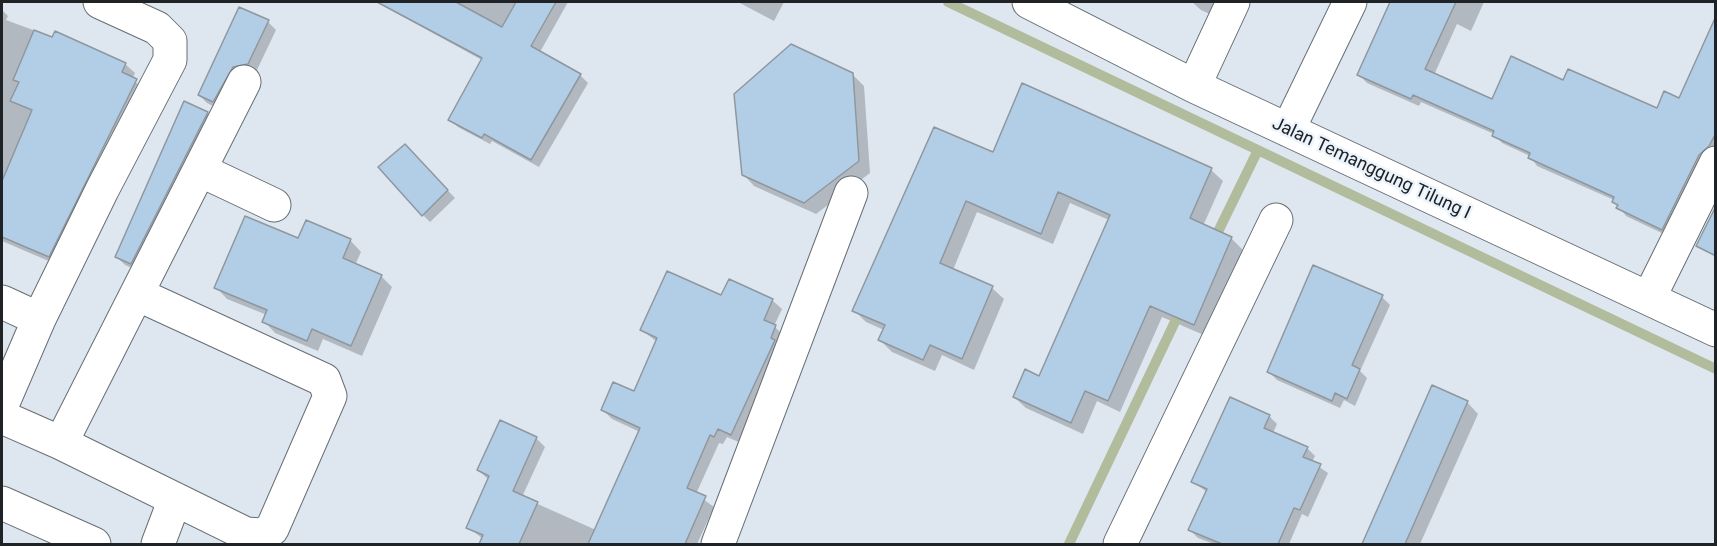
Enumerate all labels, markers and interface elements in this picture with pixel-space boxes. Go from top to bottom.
street label: Jalan Temanggung Tilung I [1268,113,1474,225]

